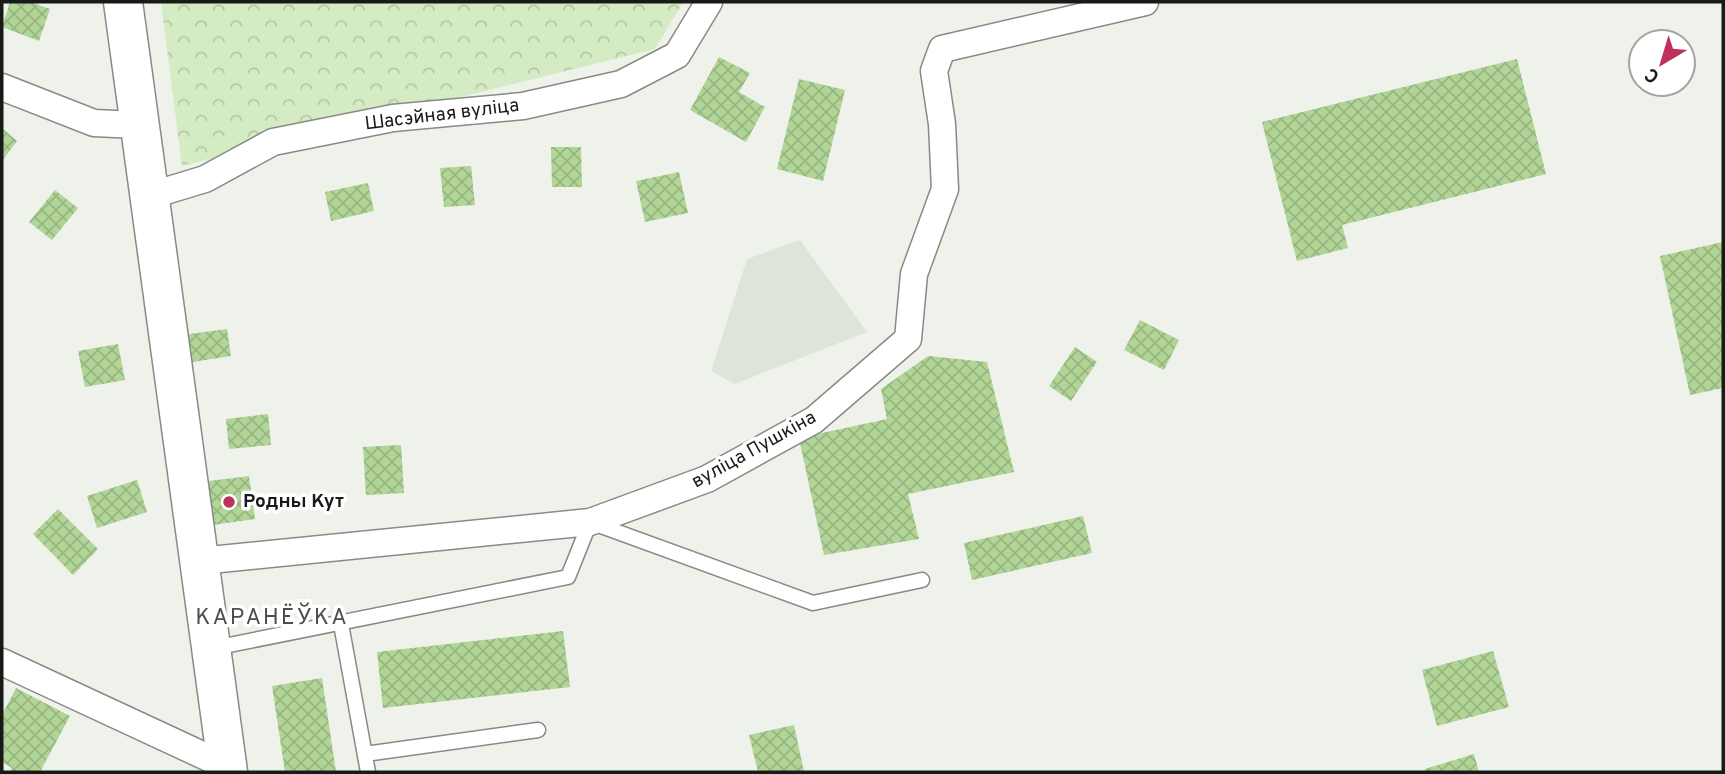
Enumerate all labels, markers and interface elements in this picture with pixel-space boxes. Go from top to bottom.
north arrow [1627,28,1697,98]
text: С [1641,62,1665,88]
street label: Шасэйная вуліца [363,94,521,136]
street label: вуліца Пушкіна [687,406,821,494]
place label: Родны Кут [243,490,344,514]
marker: Родны Кут [221,494,237,510]
district label: КАРАНЁЎКА [195,602,349,633]

